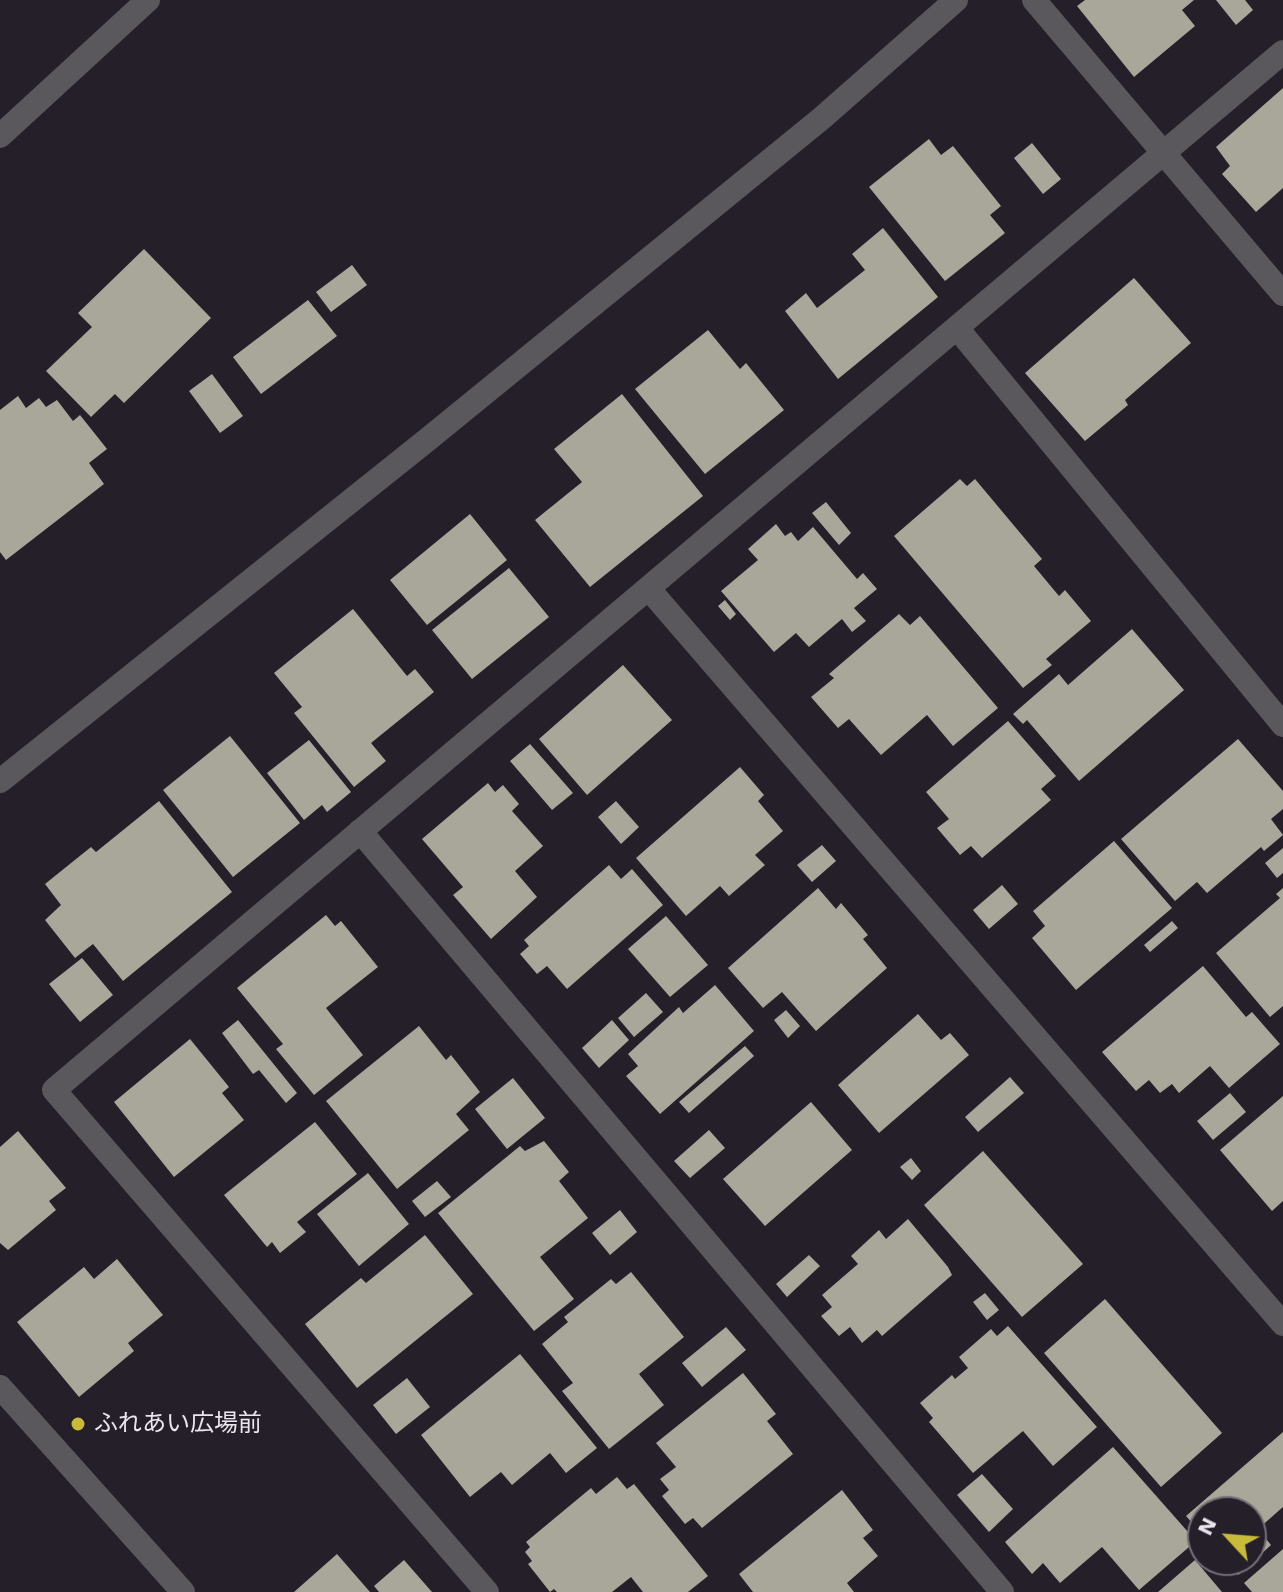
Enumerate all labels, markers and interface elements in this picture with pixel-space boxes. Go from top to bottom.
place label: ふれあい広場前 [94,1410,262,1438]
marker: ふれあい広場前 [69,1415,87,1433]
north arrow [1187,1496,1267,1576]
text: N [1192,1513,1222,1539]

